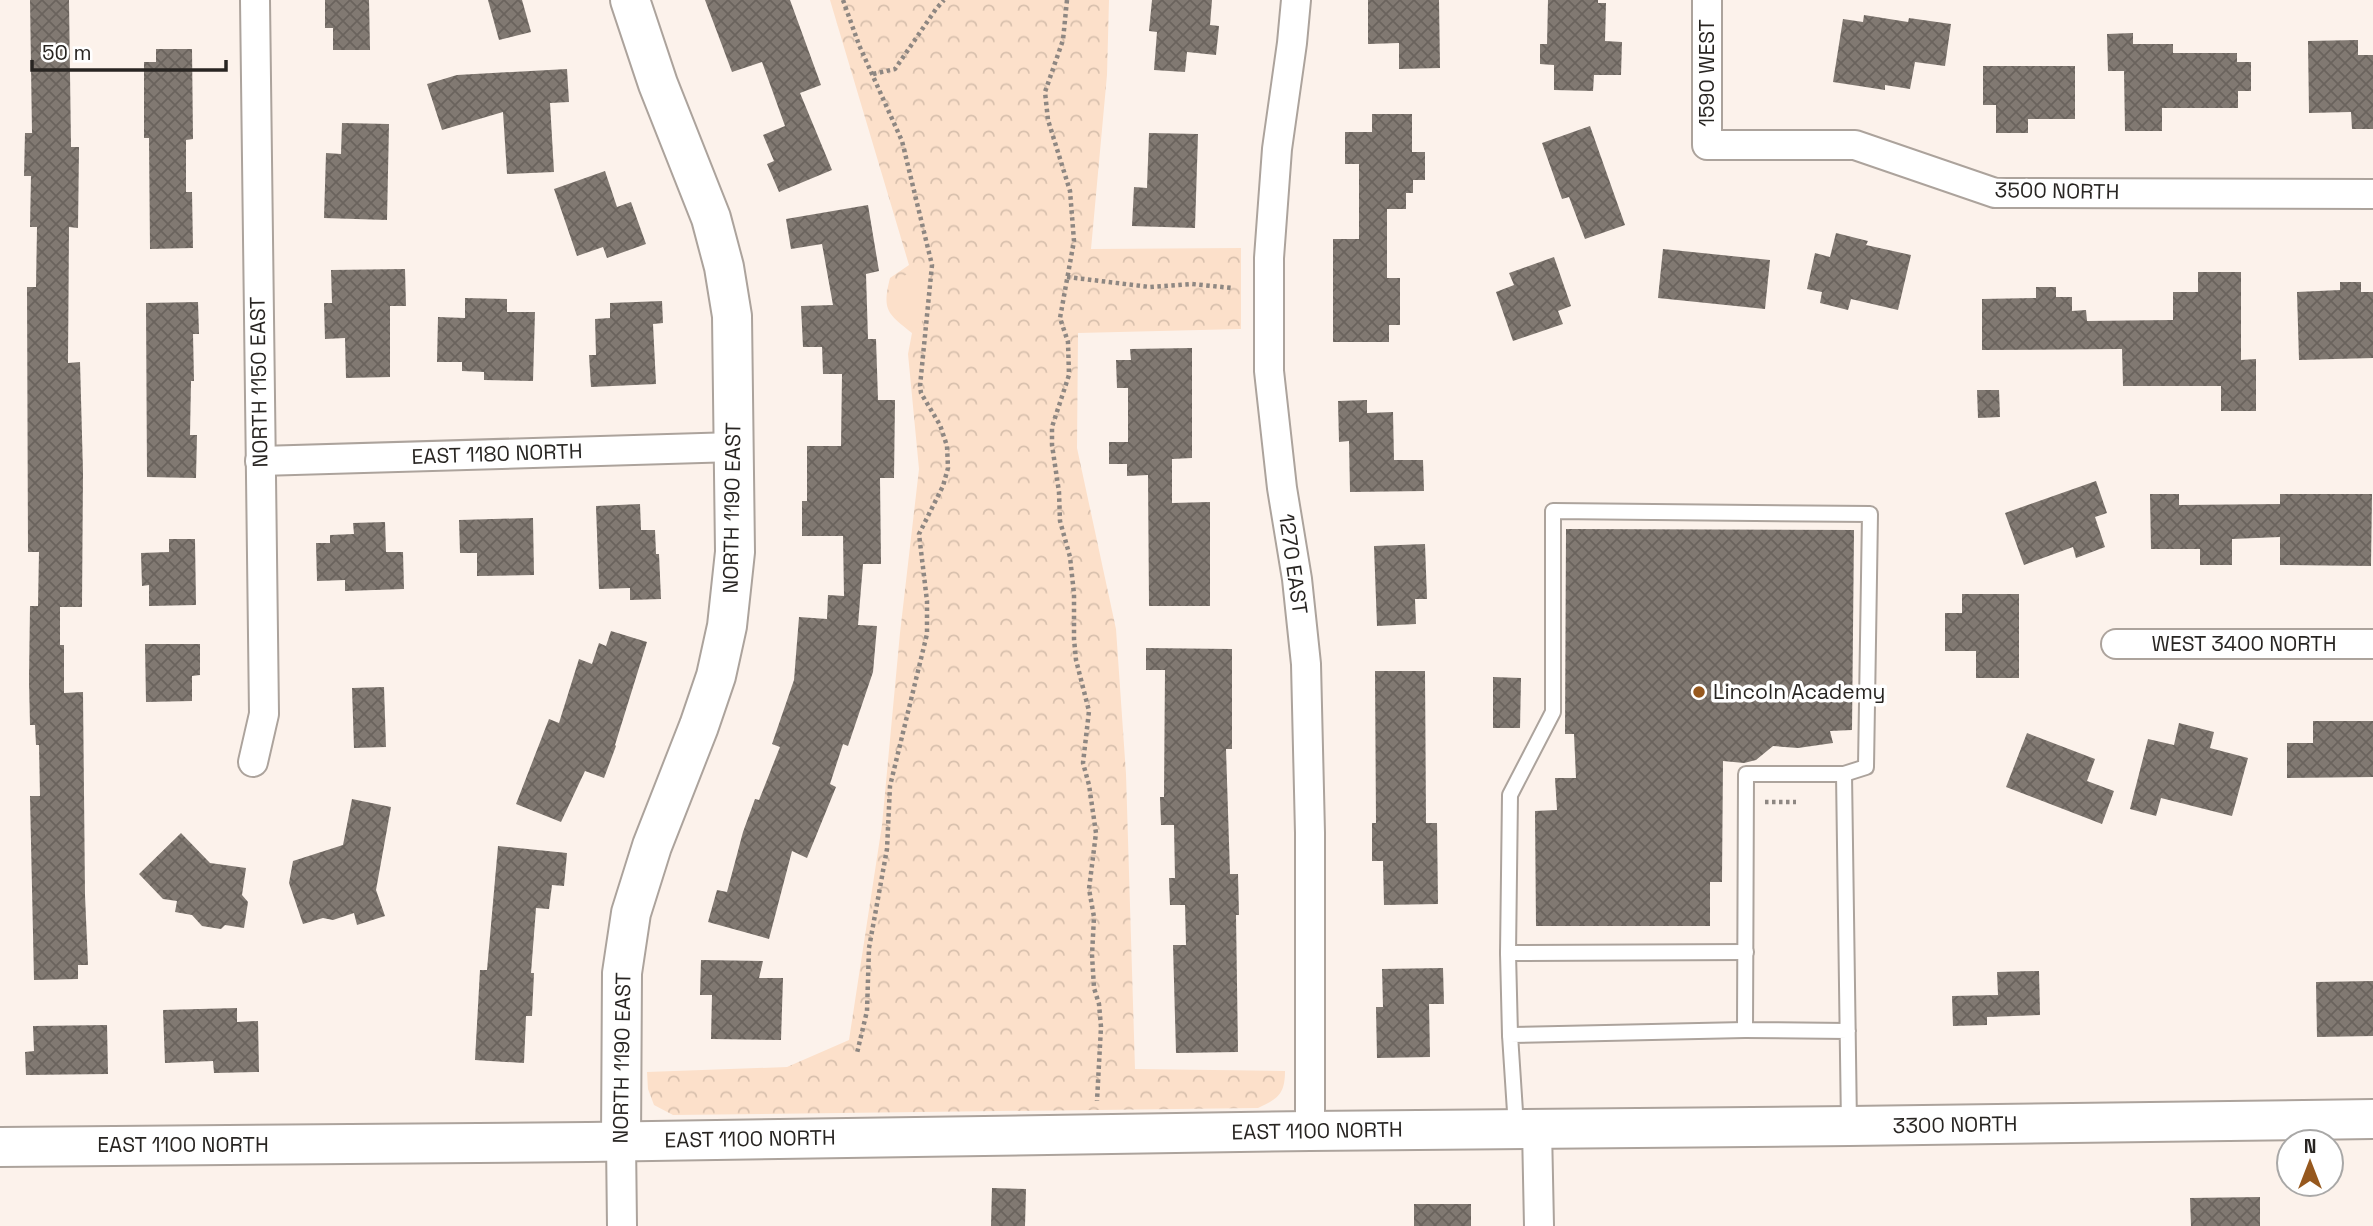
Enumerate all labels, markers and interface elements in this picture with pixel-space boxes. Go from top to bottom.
street label: 1590 WEST [1693,19,1720,127]
scale bar [32,28,226,72]
text: 50 m [42,39,92,66]
street label: 3500 NORTH [1994,176,2120,205]
street label: NORTH 1150 EAST [244,296,273,468]
street label: NORTH 1190 EAST [717,422,746,594]
street label: EAST 1180 NORTH [411,437,583,470]
street label: 1270 EAST [1273,512,1314,616]
street label: WEST 3400 NORTH [2152,630,2336,657]
place label: Lincoln Academy [1713,678,1885,705]
marker: Lincoln Academy [1691,684,1707,700]
street label: NORTH 1190 EAST [607,972,636,1144]
street label: 3300 NORTH [1892,1110,2018,1139]
street label: EAST 1100 NORTH [1231,1116,1403,1145]
street label: EAST 1100 NORTH [664,1124,836,1153]
north arrow [2275,1128,2345,1198]
street label: EAST 1100 NORTH [97,1131,269,1158]
text: N [2304,1134,2316,1159]

